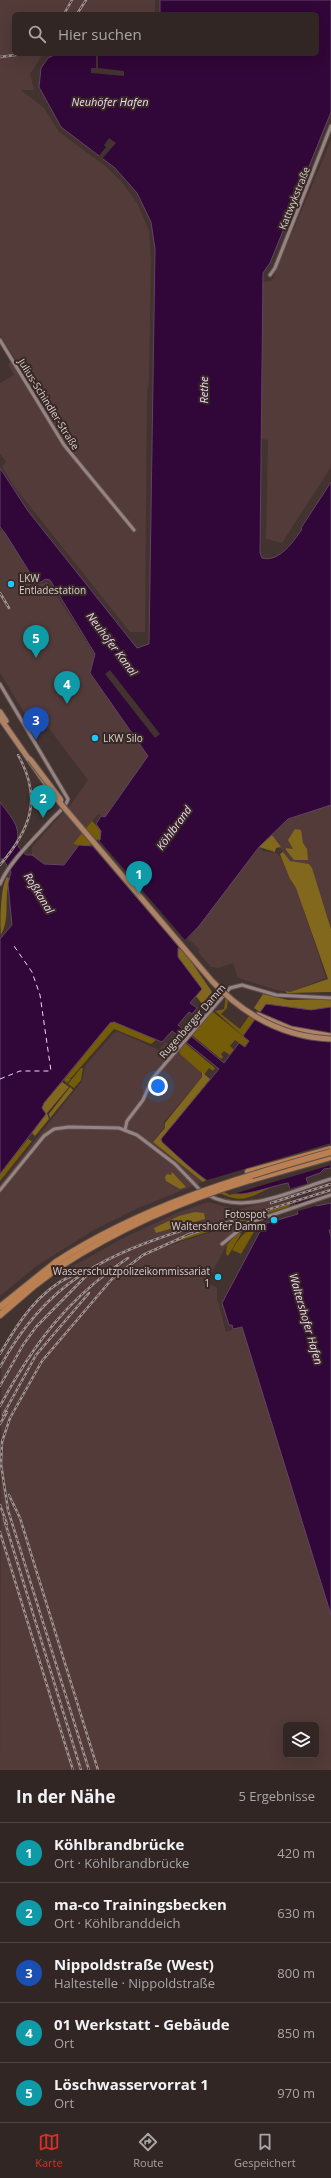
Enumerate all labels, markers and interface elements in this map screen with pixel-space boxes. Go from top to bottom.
search box [12,12,319,56]
icon: search [26,23,48,45]
text: Hier suchen [58,24,142,44]
water label: Neuhöfer Hafen [71,94,149,109]
street label: Kattwykstraße [275,164,313,232]
street label: Julius-Schindler-Straße [15,355,83,453]
water label: Rethe [196,376,211,404]
place label: LKW Entladestation [19,571,86,597]
marker: LKW Entladestation [6,579,16,589]
water label: Neuhöfer Kanal [84,609,141,679]
pin: 5 [23,625,49,658]
pin: 4 [54,671,80,704]
pin: 3 [23,707,49,740]
place label: LKW Silo [103,731,143,745]
marker: LKW Silo [90,733,100,743]
pin: 2 [30,785,56,818]
water label: Köhlbrand [153,802,195,853]
pin: 1 [126,861,152,894]
water label: Roßkanal [21,869,58,916]
street label: Rugenberger Damm [156,981,228,1061]
your location [148,1076,168,1096]
place label: Fotospot Waltershofer Damm [172,1207,266,1233]
marker: Fotospot Waltershofer Damm [269,1215,279,1225]
place label: Wasserschutzpolizeikommissariat 1 [53,1264,210,1290]
marker: Wasserschutzpolizeikommissariat 1 [213,1272,223,1282]
water label: Waltershofer Hafen [286,1272,327,1366]
map controls [283,1722,319,1758]
button: layers [283,1722,319,1758]
text: In der Nähe [16,1785,115,1808]
text: 5 Ergebnisse [238,1787,315,1805]
text: Köhlbrandbrücke [54,1834,184,1854]
text: 1 [25,1844,33,1862]
text: 420 m [277,1844,315,1862]
text: Ort · Köhlbrandbrücke [54,1854,189,1872]
text: ma-co Trainingsbecken [54,1894,227,1914]
text: 2 [25,1904,33,1922]
text: 630 m [277,1904,315,1922]
text: Ort · Köhlbranddeich [54,1914,180,1932]
text: Nippoldstraße (West) [54,1954,214,1974]
text: 3 [25,1964,33,1982]
text: 800 m [277,1964,315,1982]
text: Haltestelle · Nippoldstraße [54,1974,215,1992]
text: 01 Werkstatt - Gebäude [54,2014,230,2034]
text: 4 [25,2024,33,2042]
text: 850 m [277,2024,315,2042]
text: Ort [54,2034,74,2052]
text: Löschwasservorrat 1 [54,2074,209,2094]
text: 5 [25,2084,33,2102]
text: 970 m [277,2084,315,2102]
text: Ort [54,2094,74,2112]
tab: Karte [35,2131,63,2170]
tab: Route [133,2131,163,2170]
tab: Gespeichert [234,2131,296,2170]

